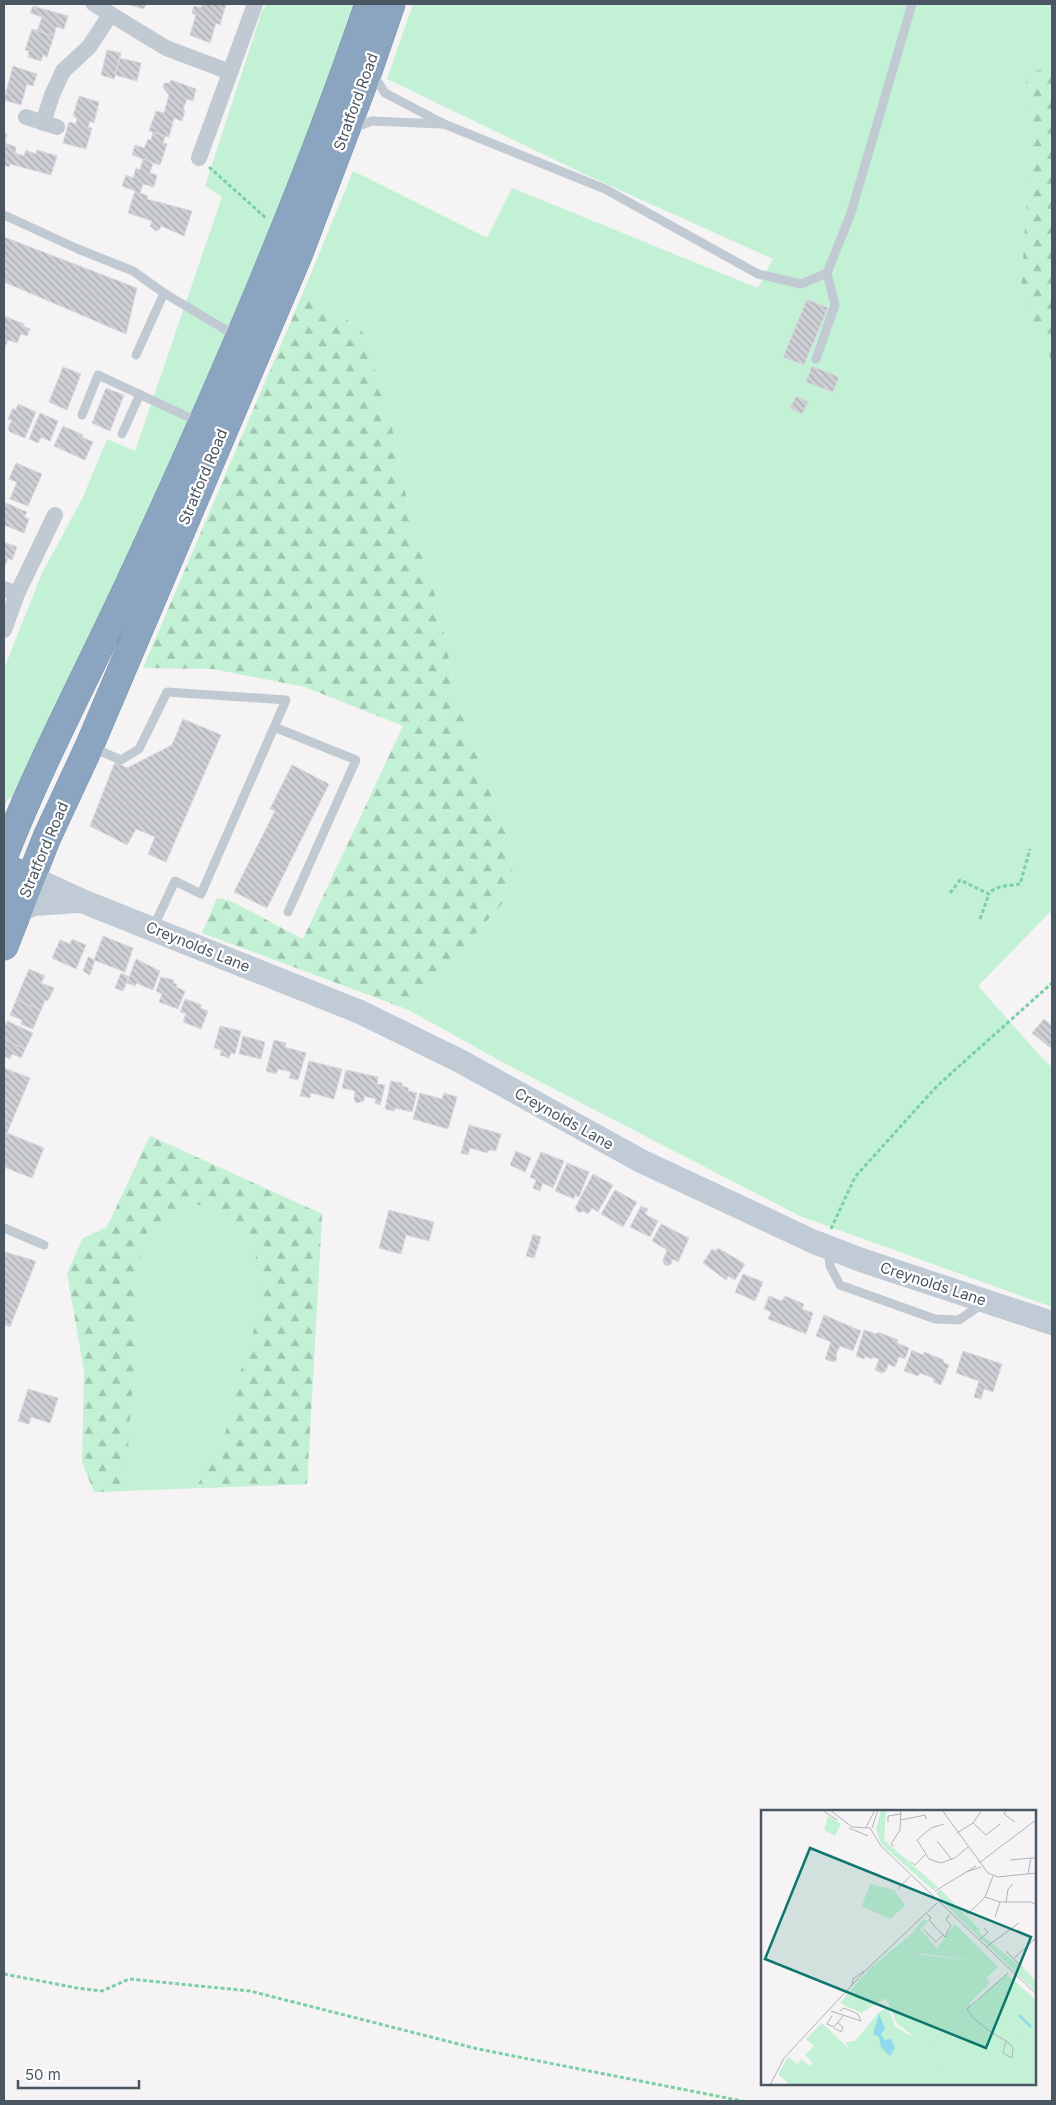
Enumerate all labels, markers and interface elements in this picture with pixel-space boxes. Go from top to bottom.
street label: Stratford Road [329,51,382,153]
street label: Stratford Road [174,426,231,528]
street label: Stratford Road [15,799,72,901]
street label: Creynolds Lane [143,917,253,976]
street label: Creynolds Lane [511,1083,617,1154]
street label: Creynolds Lane [878,1257,989,1310]
inset map [761,1810,1036,2085]
scale bar [18,2058,139,2090]
text: 50 m [25,2065,61,2084]

